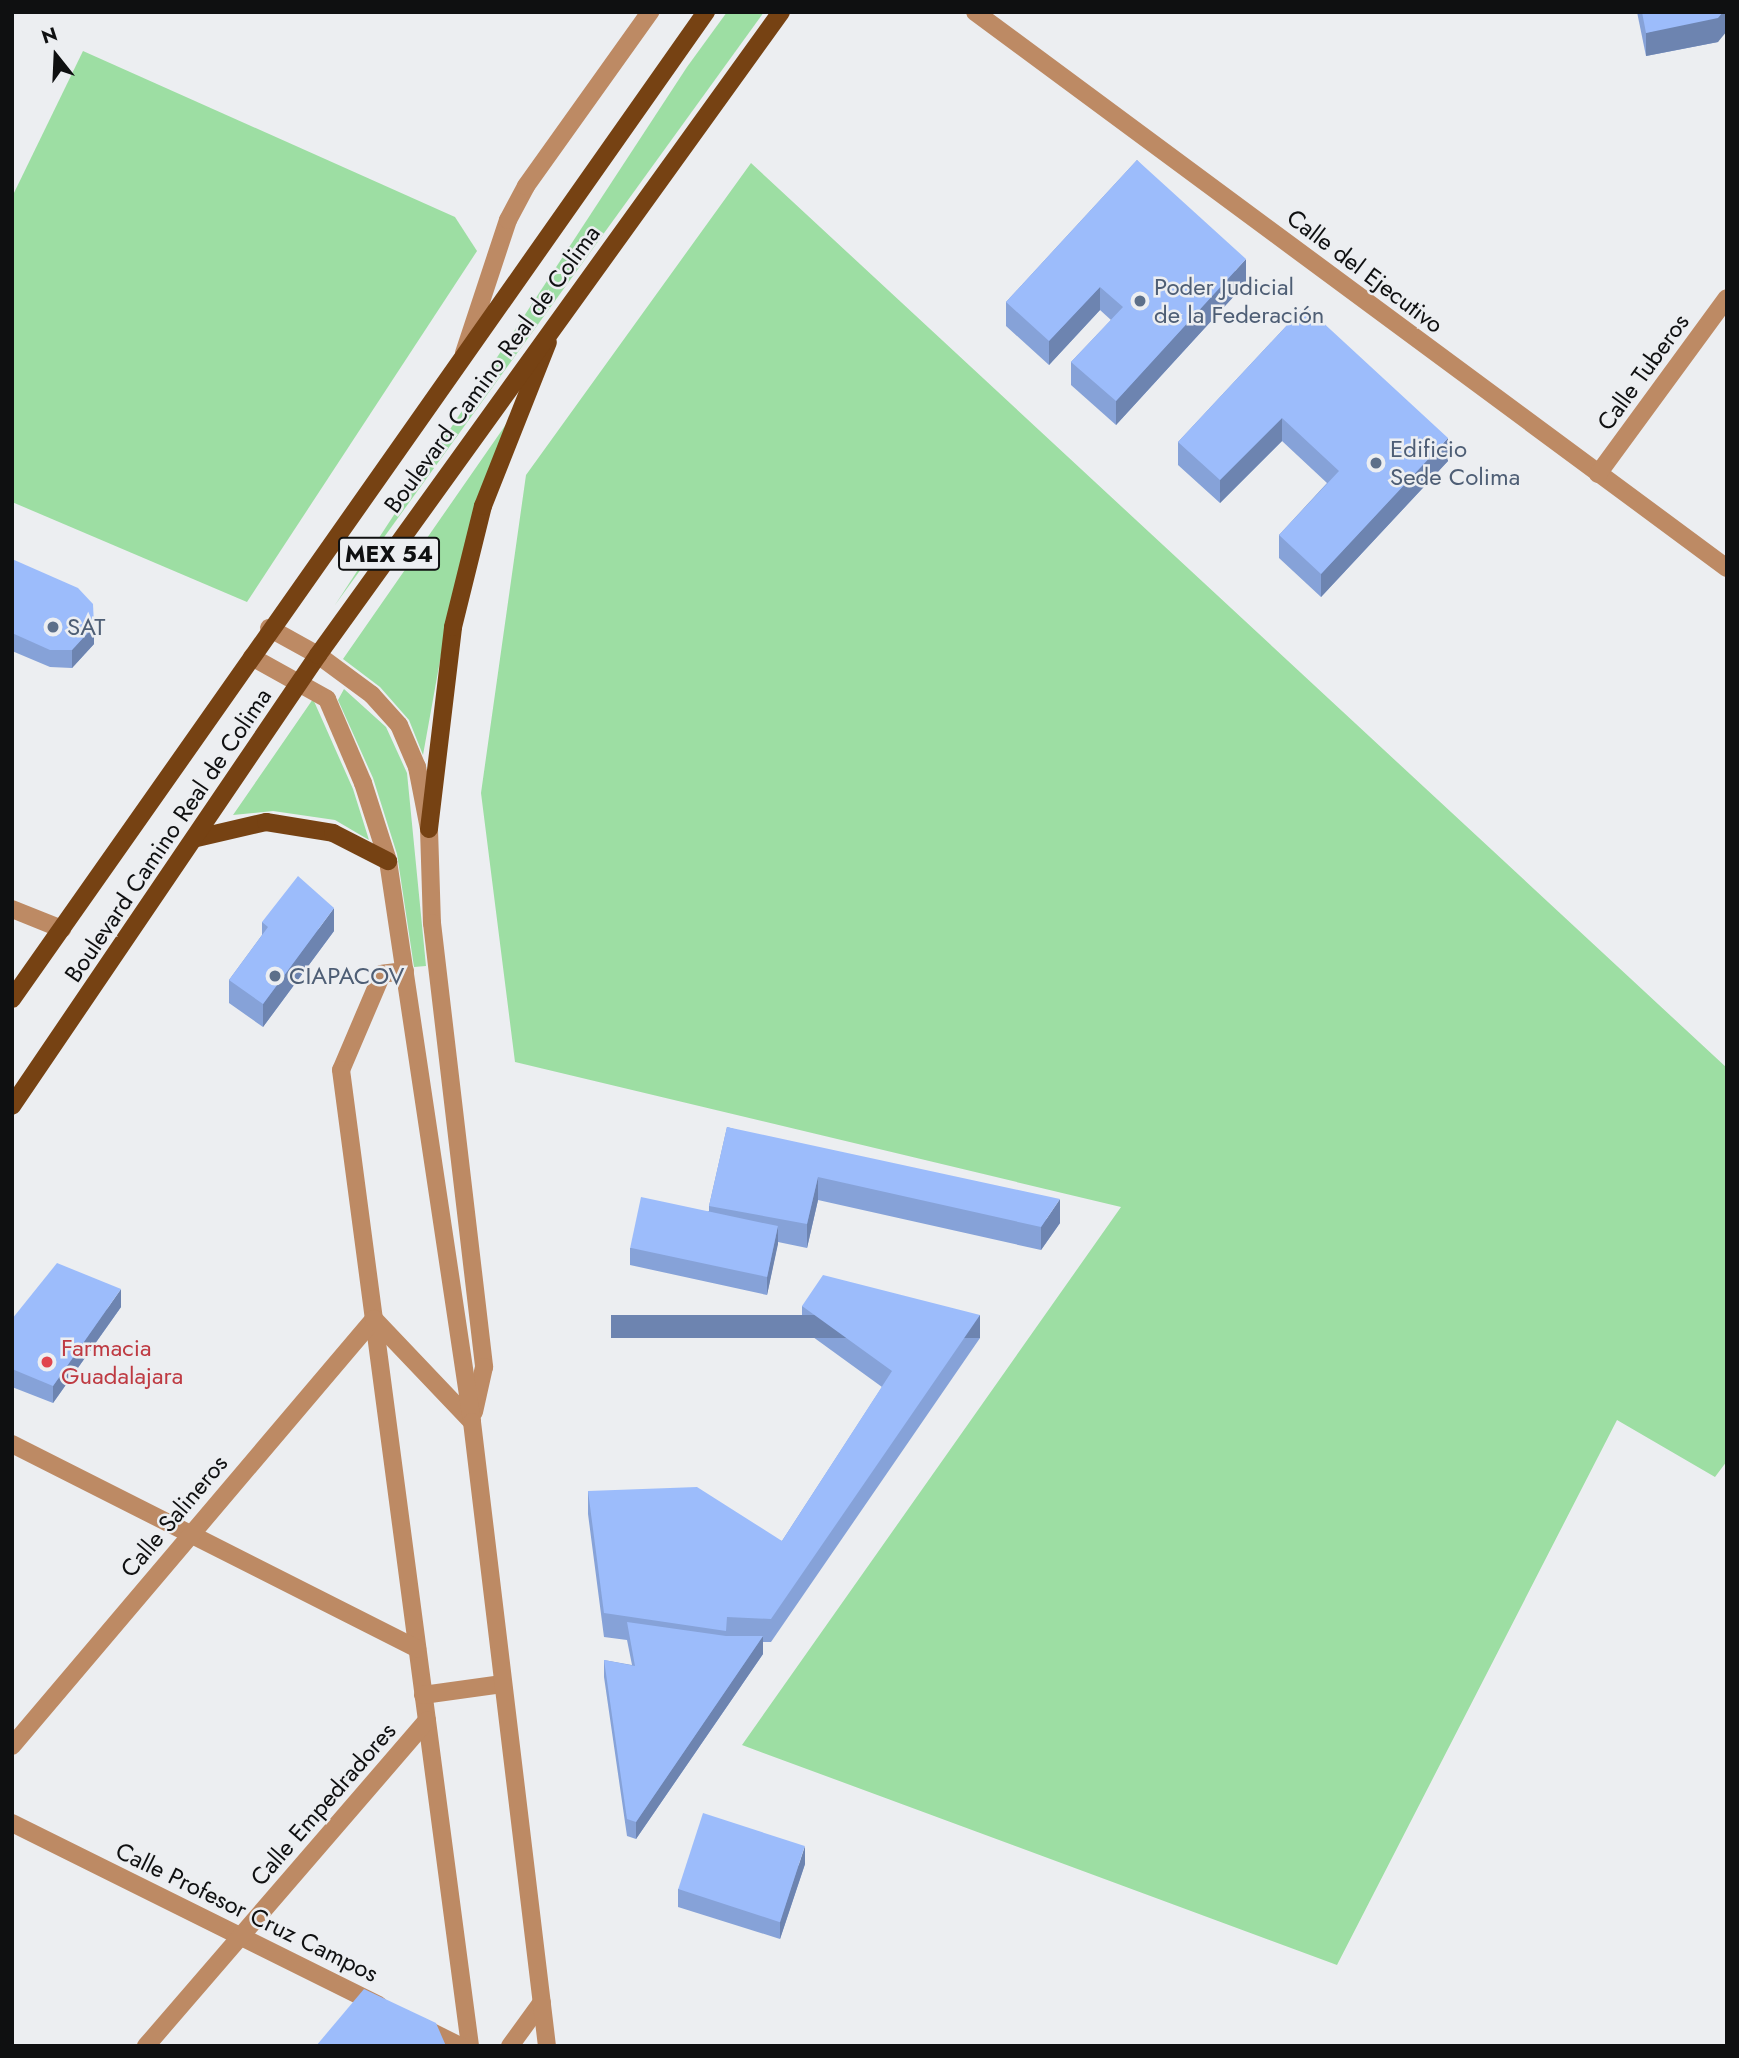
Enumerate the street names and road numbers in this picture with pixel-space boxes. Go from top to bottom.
street label: Calle del Ejecutivo [1281,203,1449,339]
street label: Boulevard Camino Real de Colima [378,220,606,518]
street label: Calle Tuberos [1591,308,1695,436]
road number: MEX 54 [336,534,442,574]
street label: Boulevard Camino Real de Colima [59,682,277,988]
street label: Calle Salineros [115,1449,233,1583]
street label: Calle Empedradores [244,1717,402,1891]
street label: Calle Profesor Cruz Campos [111,1836,383,1988]

